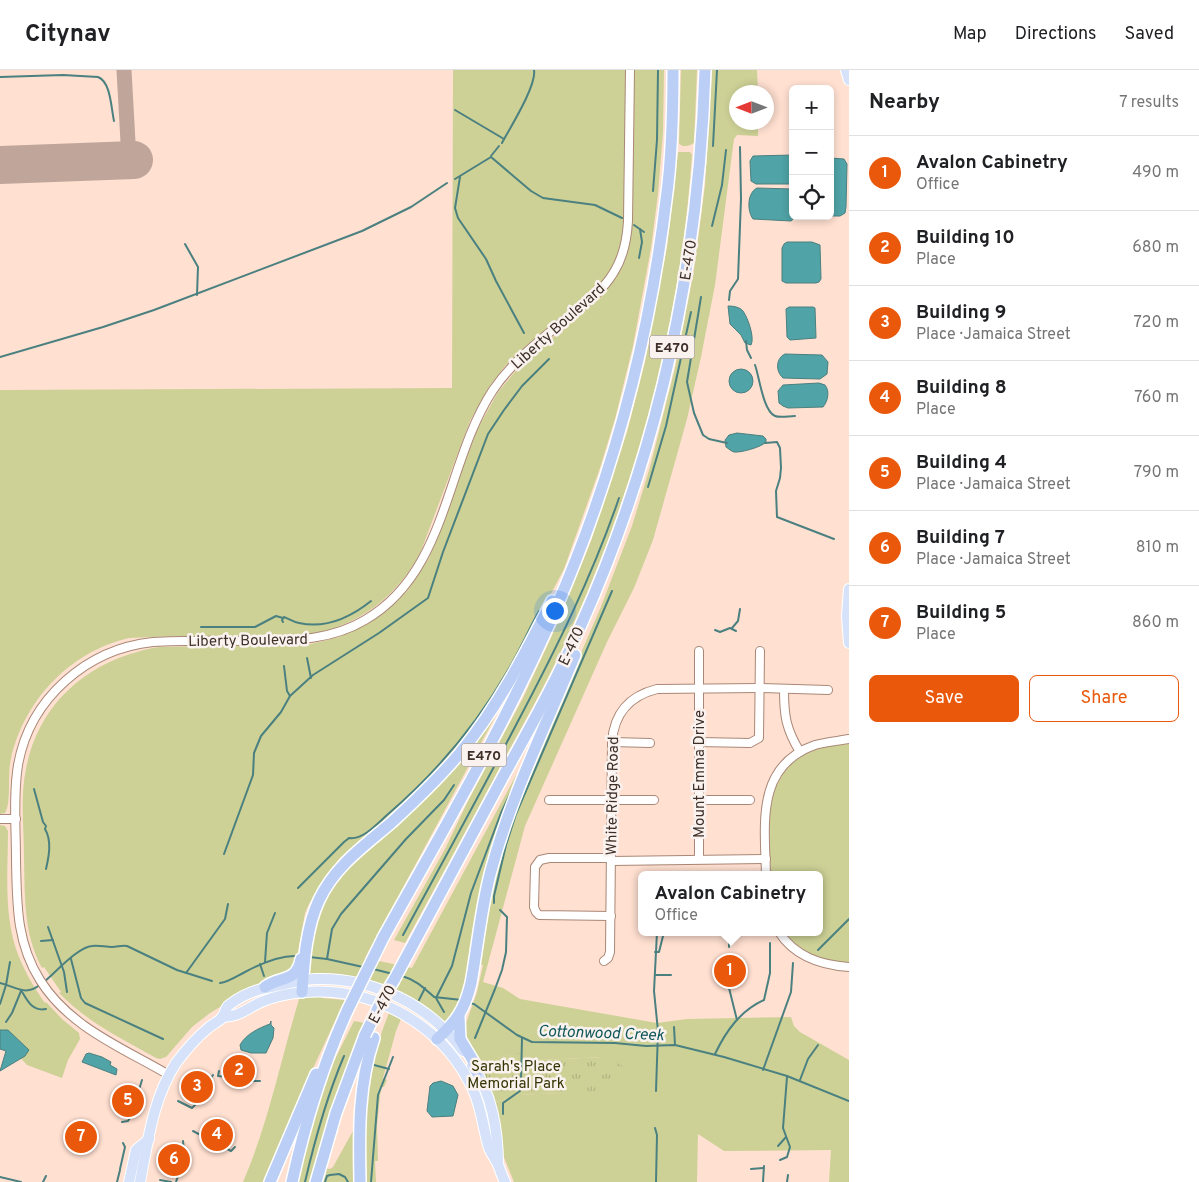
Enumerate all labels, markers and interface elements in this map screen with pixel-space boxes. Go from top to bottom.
text: Citynav [25,20,111,50]
text: Map [953,23,987,46]
text: Directions [1015,23,1097,46]
text: Saved [1125,23,1174,46]
north arrow [729,85,774,130]
map controls [789,85,834,220]
button: + [789,85,834,130]
text: Nearby [869,89,940,116]
text: 7 results [1119,93,1179,113]
button: − [789,130,834,175]
text: Avalon Cabinetry [916,151,1068,175]
text: 1 [882,163,888,183]
text: 490 m [1132,163,1179,183]
button: locate [789,175,834,220]
text: Office [916,175,959,195]
text: Building 10 [916,226,1015,250]
text: 2 [880,238,890,258]
text: 680 m [1132,238,1179,258]
street label: E-470 [677,239,702,282]
text: Place [916,250,956,270]
street label: Liberty Boulevard [508,280,610,374]
text: Building 9 [916,301,1006,325]
text: 3 [880,313,890,333]
text: 720 m [1134,313,1179,333]
text: Place · Jamaica Street [916,325,1071,345]
road number: E470 [650,336,694,358]
text: Building 8 [916,376,1007,400]
text: 4 [880,388,890,408]
text: 760 m [1134,388,1179,408]
text: Place [916,400,956,420]
text: Building 4 [916,451,1007,475]
text: 5 [880,463,890,483]
text: 790 m [1134,463,1179,483]
text: Place · Jamaica Street [916,475,1071,495]
text: Building 7 [916,526,1005,550]
text: 6 [880,538,890,558]
text: 810 m [1136,538,1179,558]
text: Place · Jamaica Street [916,550,1071,570]
your location [542,598,568,624]
text: Building 5 [916,601,1006,625]
text: 7 [881,613,889,633]
text: 860 m [1132,613,1179,633]
street label: E-470 [555,624,590,669]
text: Place [916,625,956,645]
street label: Liberty Boulevard [188,631,308,652]
button: Save [869,675,1019,722]
button: Share [1029,675,1179,722]
street label: Mount Emma Drive [691,710,710,838]
street label: White Ridge Road [603,736,624,856]
road number: E470 [462,744,506,766]
popup [638,871,823,936]
text: Avalon Cabinetry [655,882,806,906]
text: Office [655,906,698,926]
pin: 1 [714,952,746,990]
street label: E-470 [365,982,401,1027]
water label: Cottonwood Creek [537,1022,665,1046]
pin: 2 [223,1052,255,1090]
park label: Sarah's Place Memorial Park [467,1058,565,1094]
pin: 3 [181,1068,213,1106]
pin: 5 [112,1082,144,1120]
pin: 4 [201,1116,233,1154]
pin: 7 [65,1118,97,1156]
pin: 6 [158,1141,190,1179]

